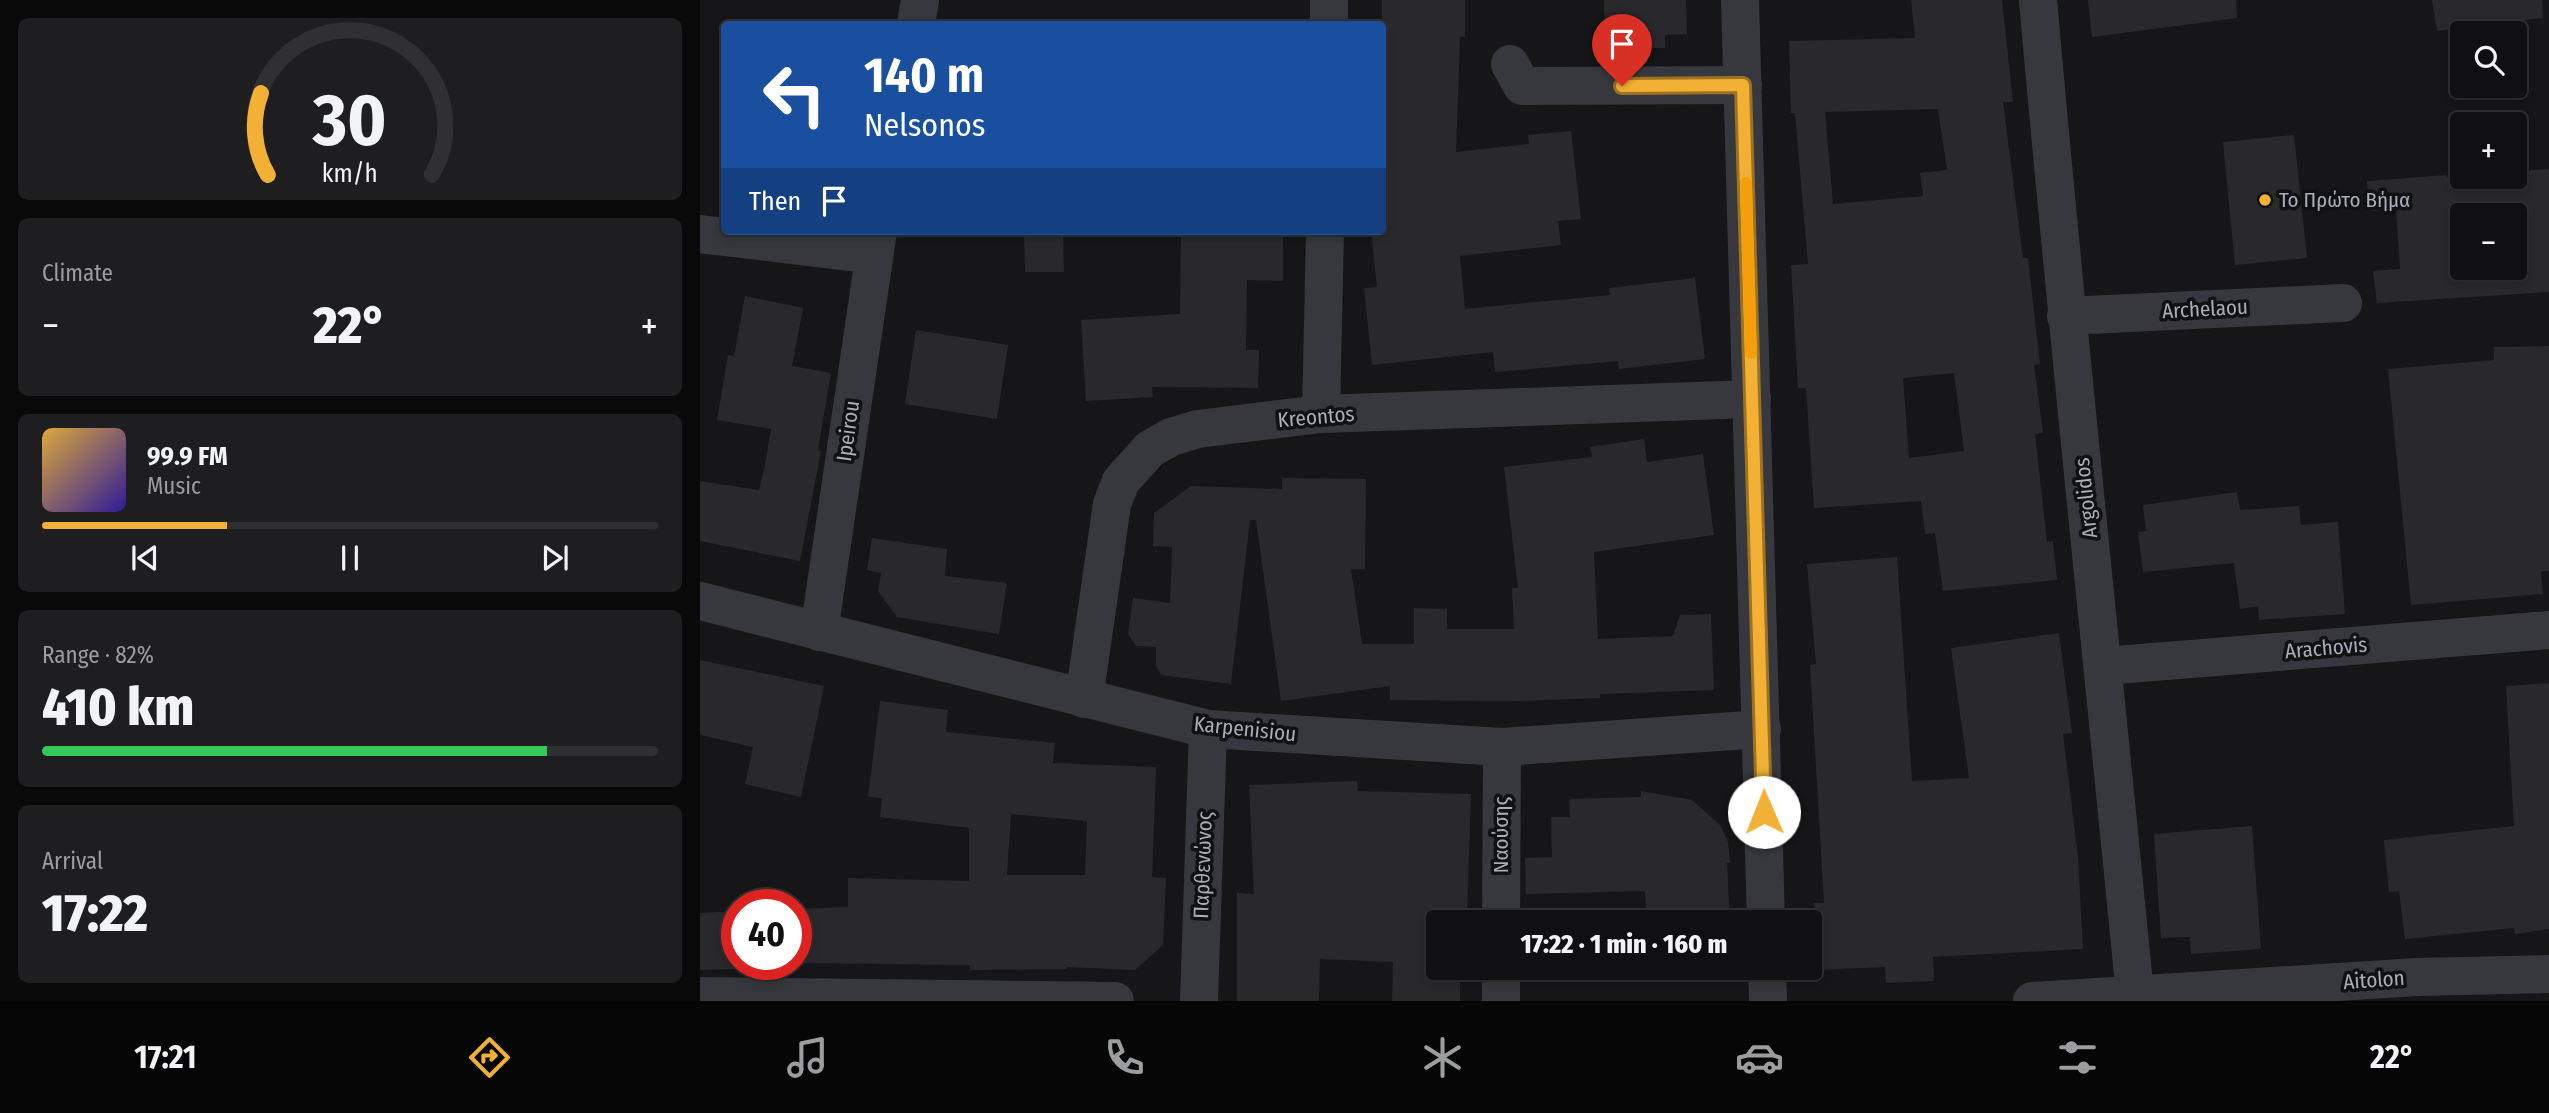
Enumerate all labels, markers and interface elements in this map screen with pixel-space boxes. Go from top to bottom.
pin [1592,14,1652,86]
map controls [2450,21,2527,280]
button: search [2450,21,2527,98]
icon: arrive [1603,25,1641,63]
text: 140 m [864,46,984,105]
icon: left [749,49,840,140]
text: 30 [312,77,387,164]
text: Nelsonos [864,106,986,144]
button: + [2450,112,2527,189]
text: km/h [322,159,378,189]
icon: arrive [815,182,853,220]
text: Then [749,186,801,217]
place label: Το Πρώτο Βήμα [2279,187,2410,213]
marker: Το Πρώτο Βήμα [2257,192,2273,208]
button: − [2450,203,2527,280]
text: Climate [42,259,113,287]
text: 22° [313,294,387,357]
street label: Archelaou [2161,294,2249,324]
text: − [42,303,59,349]
text: + [641,303,658,349]
street label: Ipeirou [831,399,865,463]
street label: Kreontos [1277,401,1355,433]
text: 99.9 FM [147,441,228,472]
street label: Argolidos [2069,456,2103,540]
text: Music [147,472,201,500]
icon: previous [126,539,164,577]
icon: pause [331,539,369,577]
icon: next [536,539,574,577]
street label: Arachovis [2284,631,2368,665]
text: Range · 82% [42,641,154,669]
text: 410 km [42,676,194,739]
street label: Karpenisiou [1193,711,1297,747]
position arrow [1727,775,1801,849]
street label: Ναούσης [1488,797,1514,873]
street label: Παρθενώνος [1188,811,1218,919]
text: Arrival [42,847,103,875]
text: 17:22 [42,882,148,945]
speed limit sign: 40 [721,889,812,980]
text: 17:22 · 1 min · 160 m [1521,929,1727,960]
street label: Aitolon [2342,965,2406,995]
icon: directions [465,1033,514,1082]
icon: music [783,1033,832,1082]
icon: phone [1100,1033,1149,1082]
icon: climate [1418,1033,1467,1082]
icon: car [1735,1033,1784,1082]
icon: filters [2053,1033,2102,1082]
text: 17:21 [134,1038,197,1076]
text: 22° [2370,1038,2415,1076]

